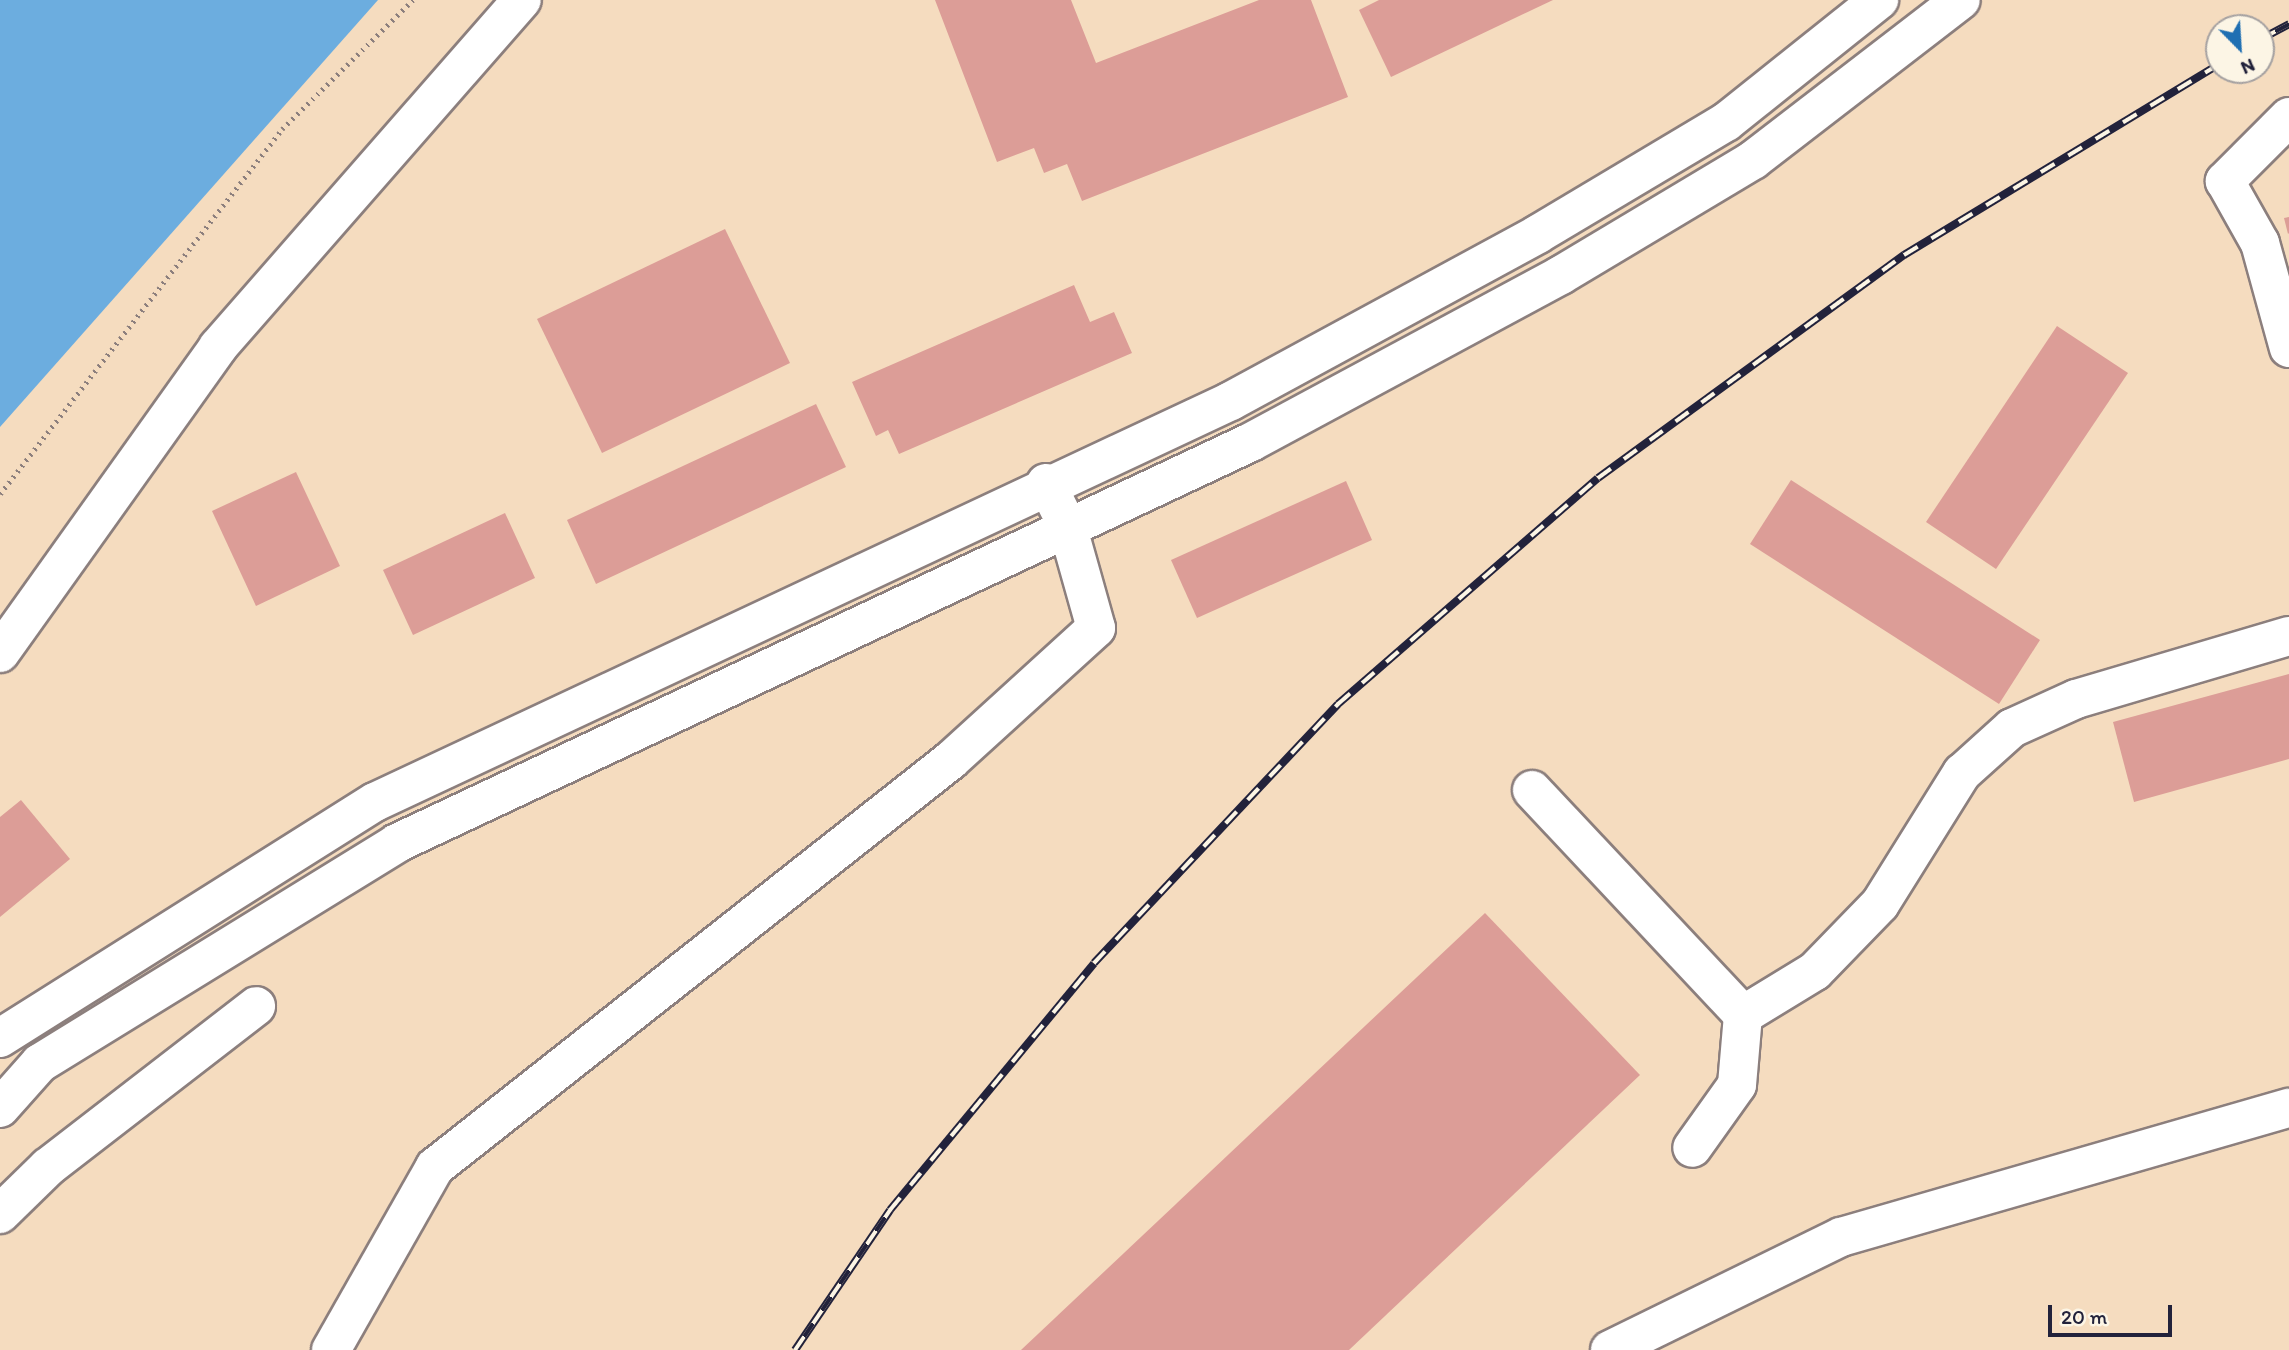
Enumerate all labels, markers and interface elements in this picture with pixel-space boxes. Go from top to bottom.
north arrow [2205,14,2275,84]
text: N [2237,54,2258,80]
scale bar [2051,1290,2175,1334]
text: 20 m [2061,1304,2107,1329]

